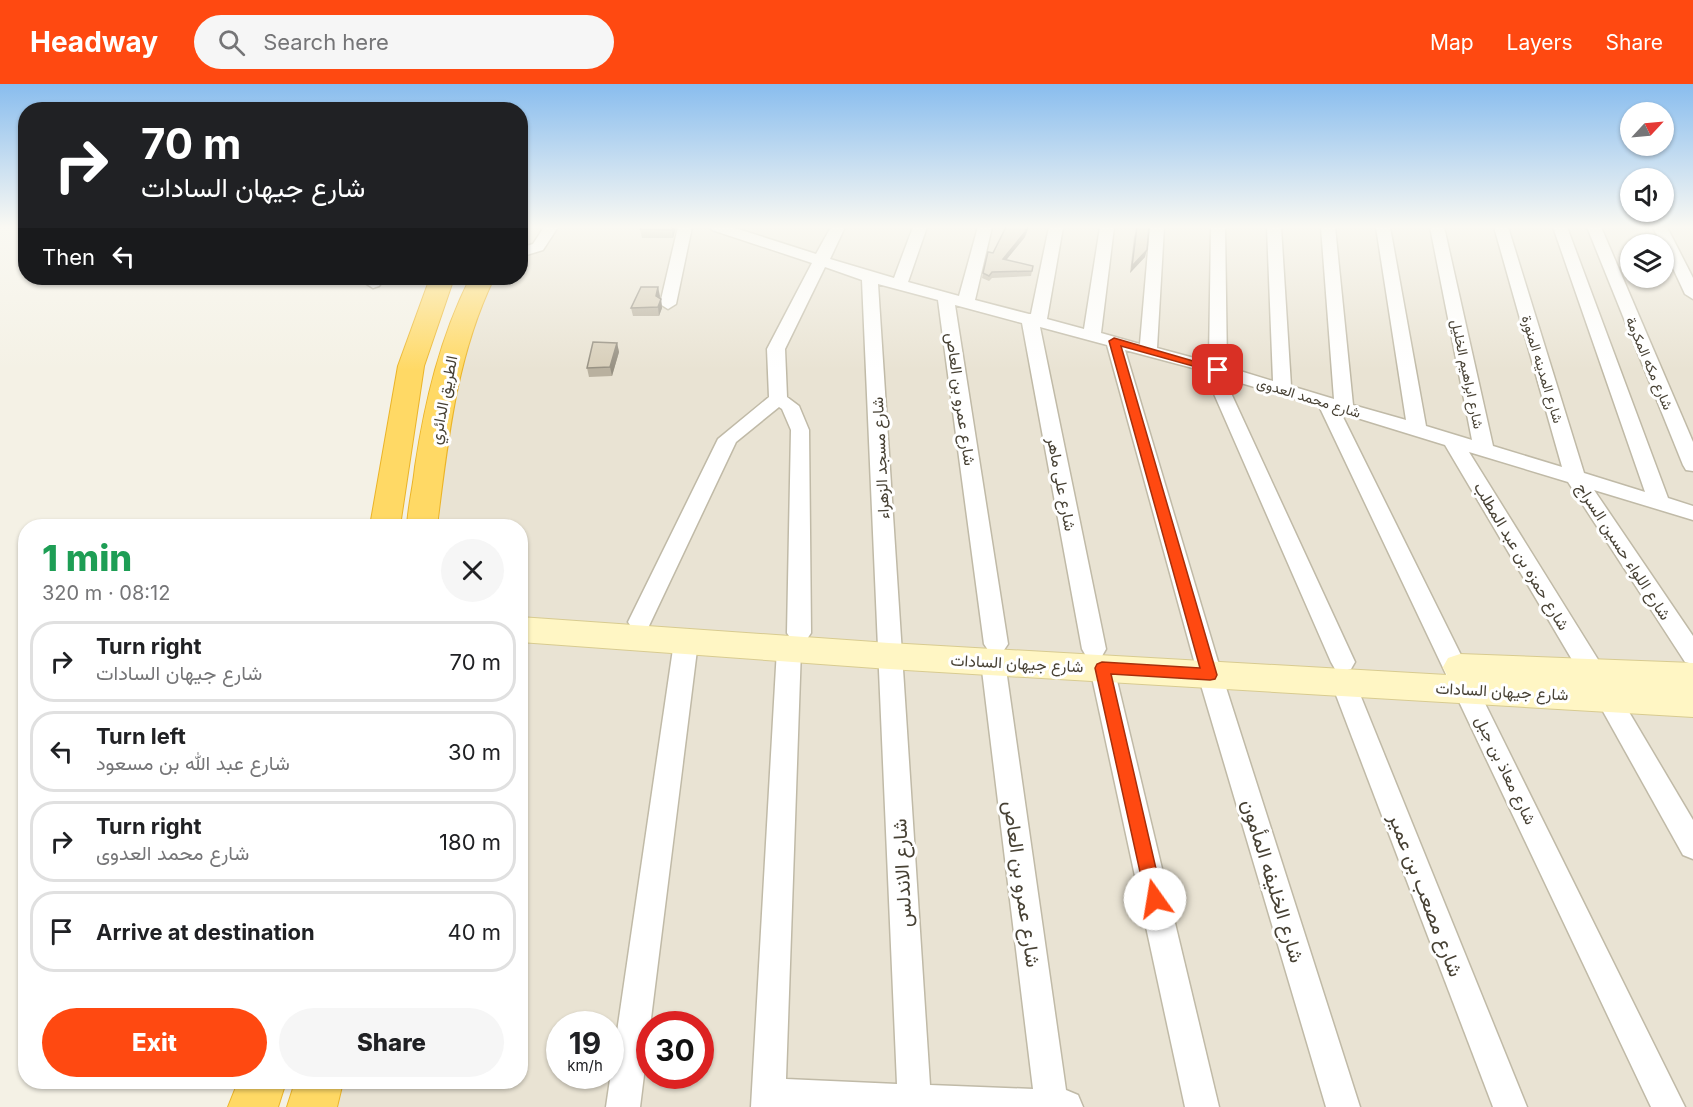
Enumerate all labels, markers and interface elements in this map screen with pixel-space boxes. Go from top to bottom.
search box [194,15,614,69]
text: Headway [30,25,158,59]
icon: search [215,26,248,59]
text: Search here [263,29,389,55]
text: Map [1430,30,1474,55]
text: Layers [1507,30,1573,55]
text: Share [1606,30,1663,55]
north arrow [1620,102,1674,156]
map controls [1620,102,1674,288]
text: 70 m [141,118,241,169]
icon: right [42,126,120,204]
button: sound [1620,168,1674,222]
text: شارع جيهان السادات [141,171,365,204]
button: layers [1620,234,1674,288]
icon: left [107,240,140,273]
text: Then [42,244,95,270]
street label: شارع المدينه المنورة [1516,313,1567,426]
street label: شارع مكه المكرمة [1620,314,1677,413]
street label: شارع ابراهيم الخليل [1445,318,1488,431]
street label: شارع عمرو بن العاص [940,331,980,467]
pin [1192,344,1243,395]
icon: arrive [1201,353,1234,386]
street label: الطريق الدائري [425,354,465,447]
street label: شارع محمد العدوى [1254,373,1363,424]
street label: شارع مسجد الزهراء [867,396,895,520]
street label: شارع على ماهر [1041,434,1081,533]
street label: شارع حمزه بن عبد المطلب [1468,478,1574,635]
street label: شارع اللواء حسين السراج [1570,479,1676,625]
text: 1 min [42,536,132,580]
button: close [441,539,504,602]
text: 320 m · 08:12 [42,581,170,605]
text: Turn right [96,633,202,659]
icon: right [45,645,78,678]
text: 70 m [450,649,501,675]
street label: شارع جيهان السادات [950,650,1084,678]
text: شارع جيهان السادات [96,661,262,685]
street label: شارع جيهان السادات [1435,678,1569,706]
street label: شارع معاذ بن جبل [1469,712,1541,828]
text: Turn left [96,723,186,749]
icon: left [45,735,78,768]
text: 30 m [448,739,501,765]
text: شارع عبد الله بن مسعود [96,751,290,775]
street label: شارع الخليفه المأمون [1235,796,1309,966]
street label: شارع عمرو بن العاص [996,799,1046,969]
street label: شارع مصعب بن عمير [1382,809,1468,981]
text: Turn right [96,813,202,839]
street label: شارع الاندلس [887,818,919,928]
icon: right [45,825,78,858]
text: 180 m [439,829,501,855]
text: شارع محمد العدوى [96,841,249,865]
position arrow [1123,867,1187,931]
icon: arrive [45,915,78,948]
text: Arrive at destination [96,919,315,945]
text: 40 m [447,919,501,945]
button: Exit [42,1008,267,1077]
button: Share [279,1008,504,1077]
speed limit sign: 30 [636,1011,714,1089]
text: 19 [569,1025,601,1061]
text: km/h [567,1056,603,1075]

